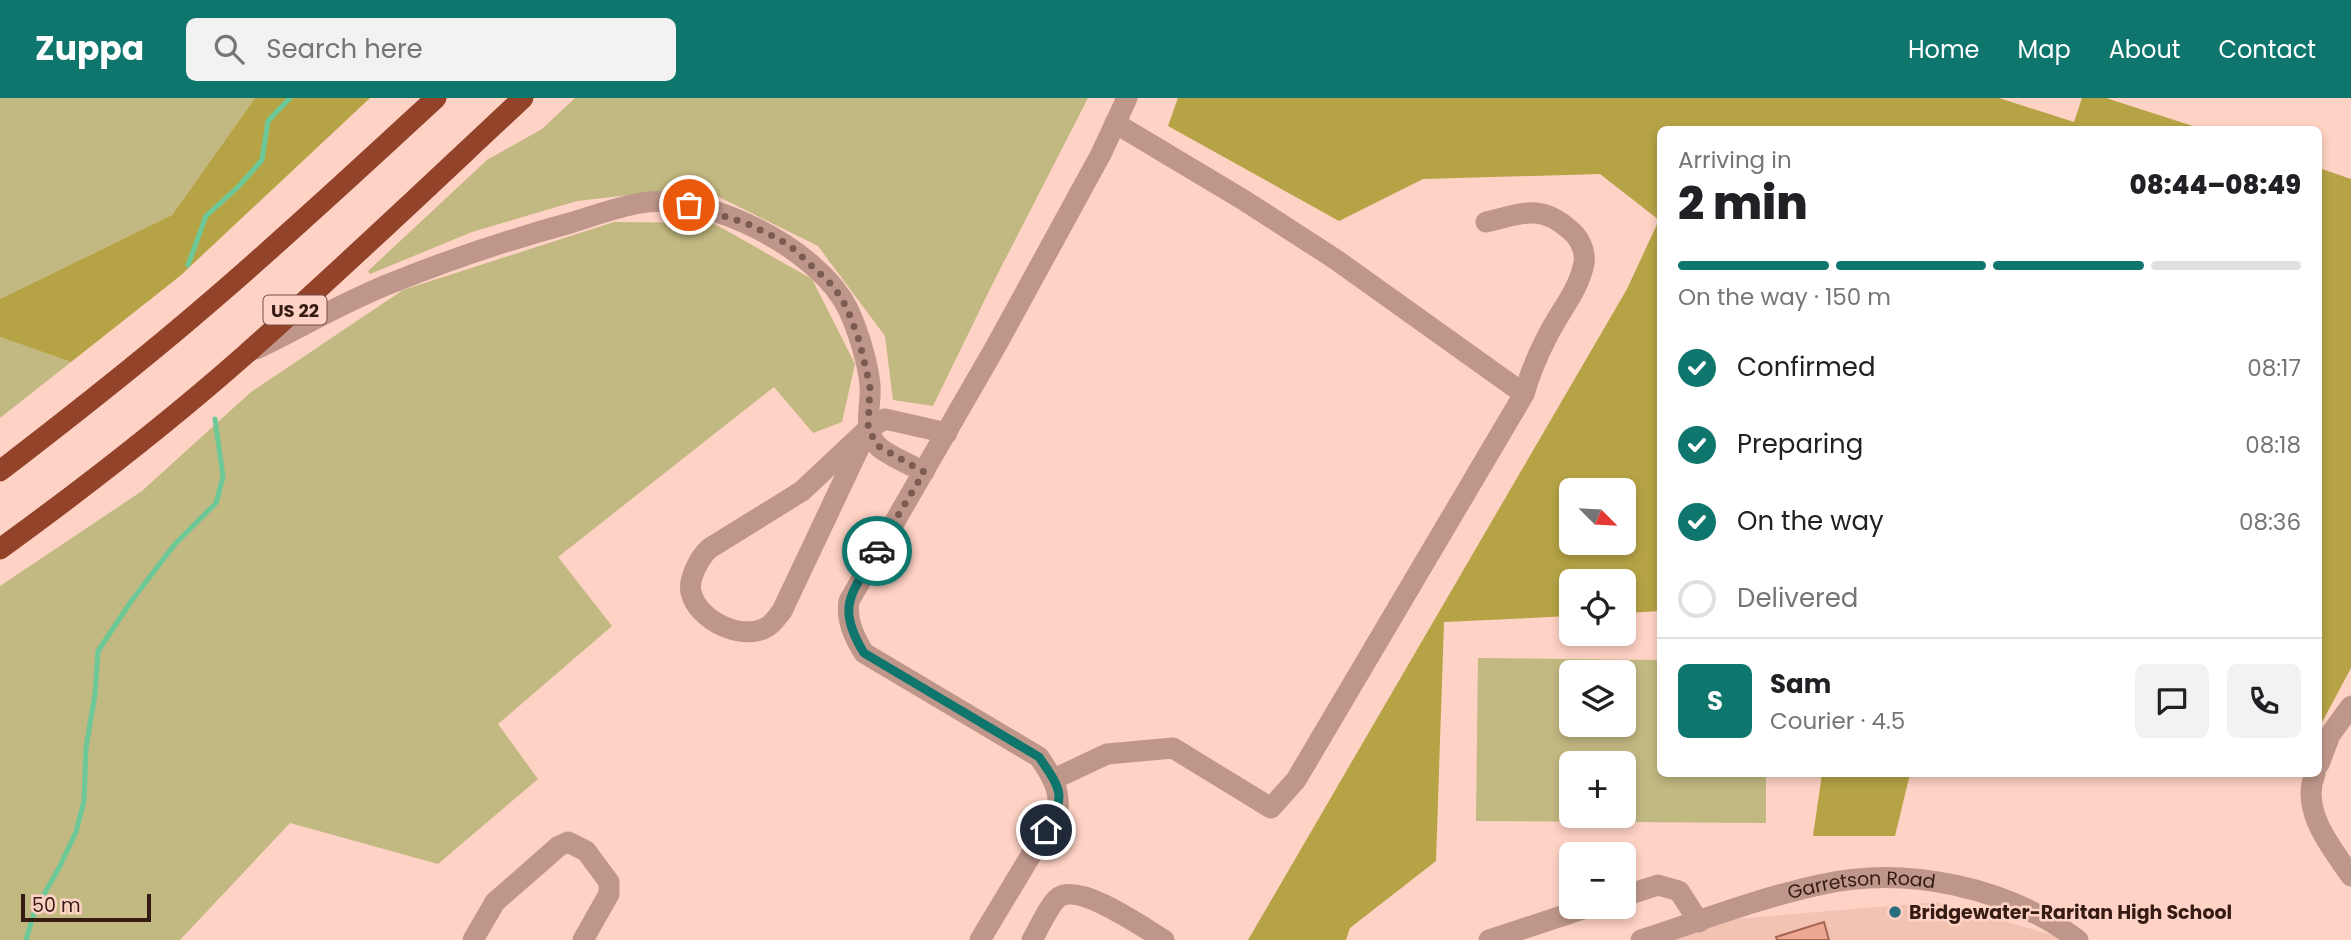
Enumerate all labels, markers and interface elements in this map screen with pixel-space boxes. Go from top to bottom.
search box [186,18,676,81]
text: Zuppa [35,25,144,72]
icon: search [210,30,248,68]
text: Search here [266,31,423,67]
text: Home [1908,33,1980,66]
text: Map [2018,33,2071,66]
text: About [2109,33,2180,66]
text: Contact [2218,33,2316,66]
text: Arriving in [1678,144,1792,176]
text: 08:44–08:49 [2130,167,2301,203]
text: 2 min [1678,171,1808,235]
pin [659,175,719,235]
icon: bag [670,186,708,224]
text: On the way · 150 m [1678,281,1891,313]
road number: US 22 [264,295,326,324]
icon: check [1678,349,1716,387]
text: Confirmed [1737,349,1875,385]
text: 08:17 [2247,352,2301,384]
icon: check [1678,426,1716,464]
text: Preparing [1737,426,1863,462]
text: 08:18 [2245,429,2301,461]
north arrow [1559,478,1636,555]
map controls [1559,478,1636,919]
icon: check [1678,503,1716,541]
text: On the way [1737,503,1884,539]
text: 08:36 [2239,506,2301,538]
courier [842,516,912,586]
icon: car [858,532,896,570]
button: locate [1559,569,1636,646]
text: Delivered [1737,580,1858,616]
button: layers [1559,660,1636,737]
button: chat [2135,664,2209,738]
button: phone [2227,664,2301,738]
text: Sam [1770,666,1831,702]
text: S [1707,683,1723,719]
text: Courier · 4.5 [1770,705,1905,737]
button: + [1559,751,1636,828]
pin [1016,800,1076,860]
icon: home [1027,811,1065,849]
button: − [1559,842,1636,919]
street label: Garretson Road [1784,864,1937,906]
scale bar [21,891,150,923]
text: 50 m [32,892,81,919]
place label: Bridgewater-Raritan High School [1909,899,2232,926]
marker: Bridgewater-Raritan High School [1887,904,1903,920]

